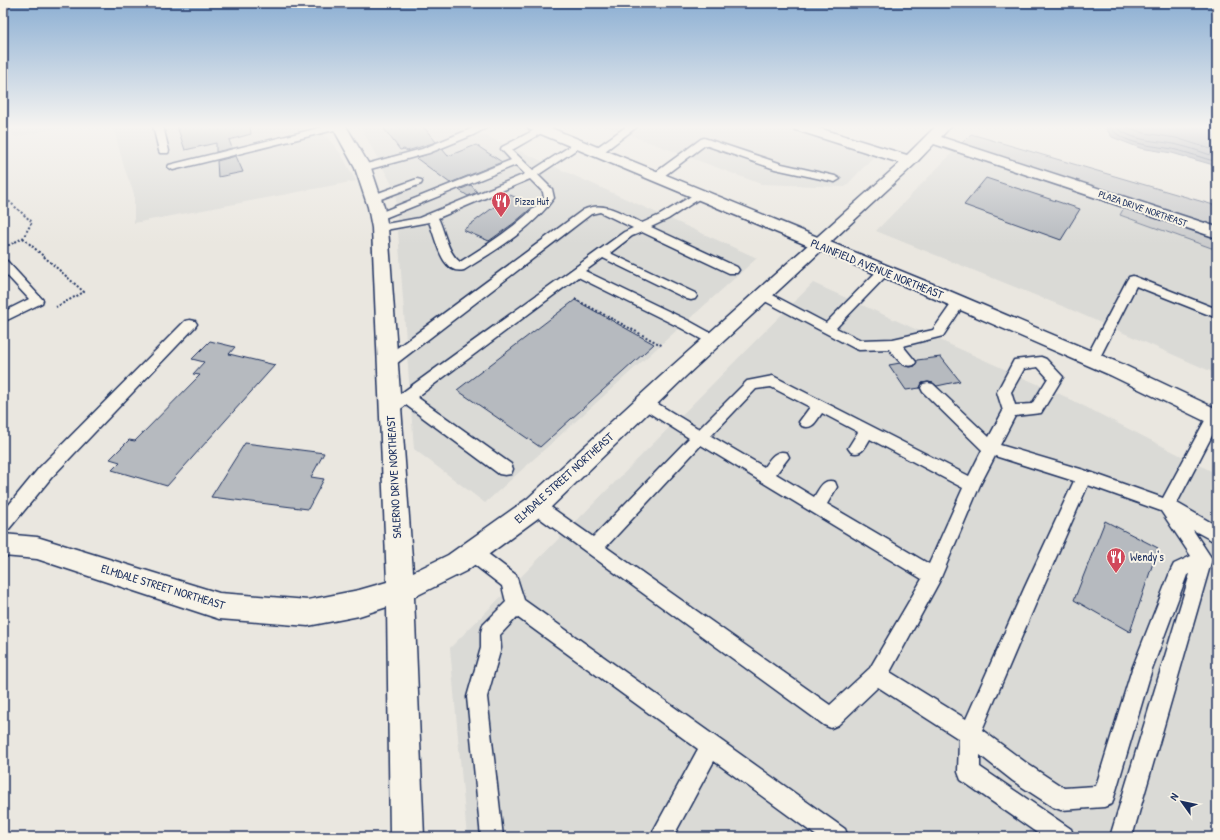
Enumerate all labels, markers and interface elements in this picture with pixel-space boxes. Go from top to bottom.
street label: PLAZA DRIVE NORTHEAST [1097,187,1189,230]
restaurant icon: Pizza Hut [490,190,512,218]
place label: Pizza Hut [515,195,550,208]
street label: PLAINFIELD AVENUE NORTHEAST [808,234,946,303]
street label: SALERNO DRIVE NORTHEAST [382,415,405,539]
street label: ELMDALE STREET NORTHEAST [510,428,617,527]
restaurant icon: Wendy's [1105,546,1127,574]
place label: Wendy's [1130,548,1164,565]
street label: ELMDALE STREET NORTHEAST [99,560,227,614]
north arrow [1162,782,1202,822]
text: N [1166,790,1181,803]

